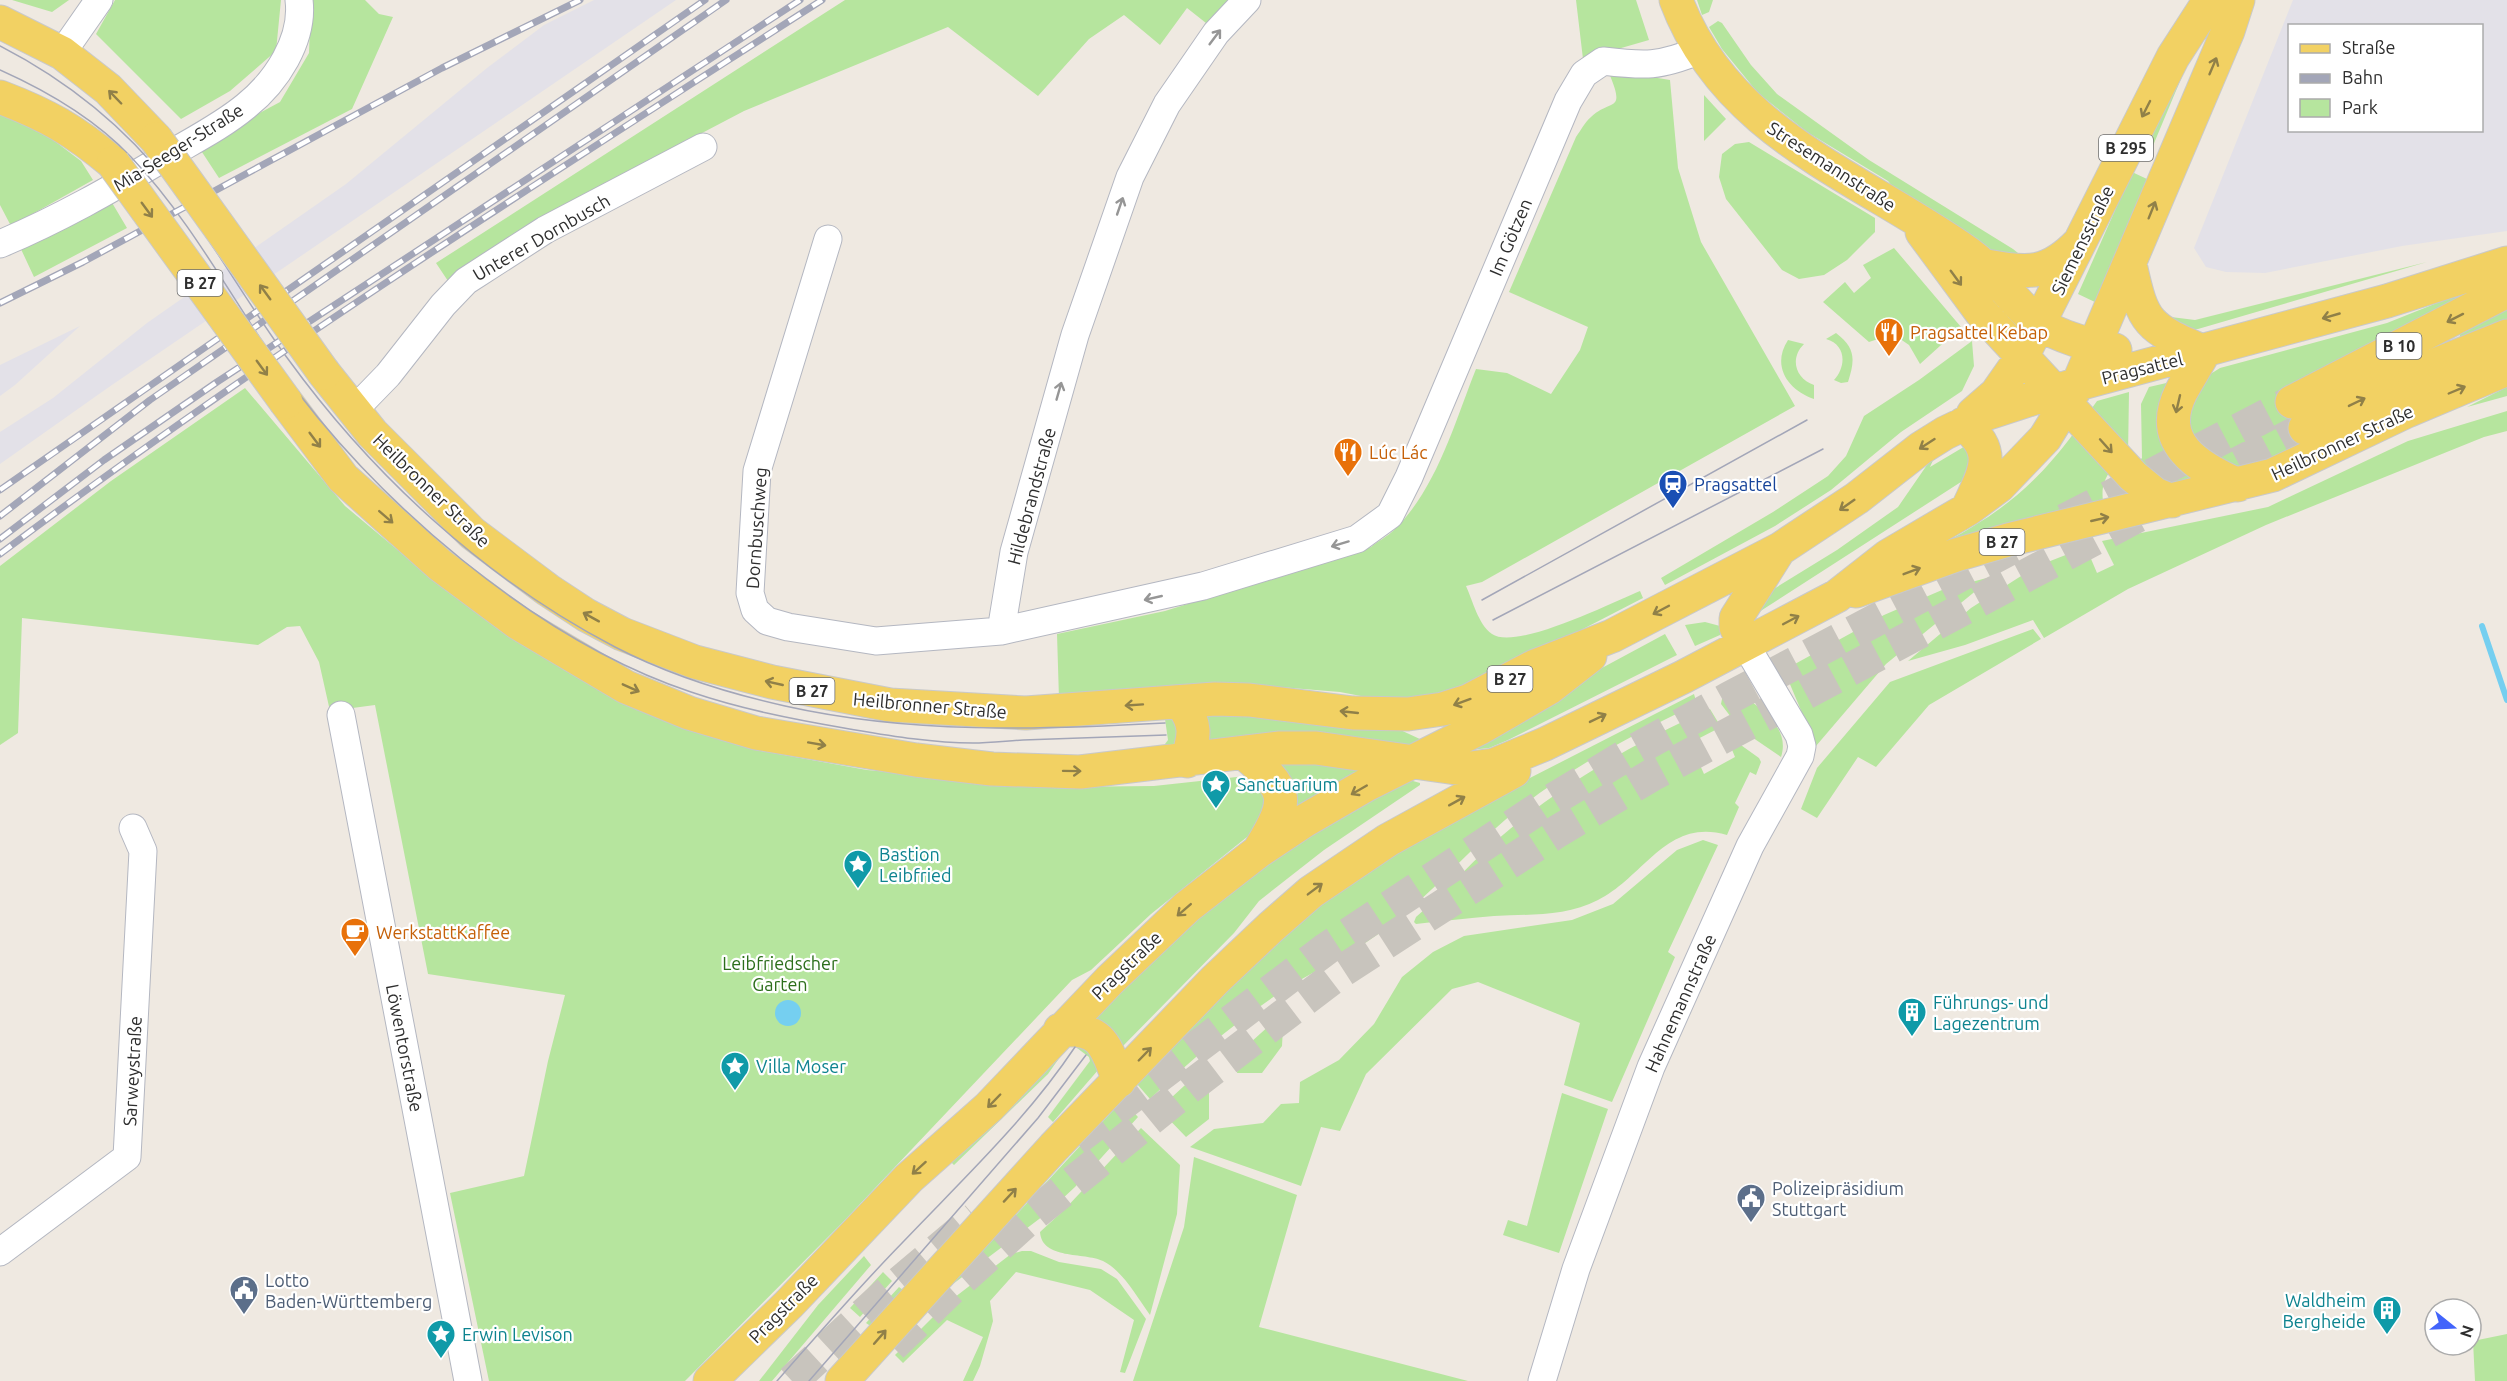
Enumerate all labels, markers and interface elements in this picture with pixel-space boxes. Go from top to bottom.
legend [2288,24,2483,132]
one-way arrow [1208,29,1221,45]
text: Straße [2342,37,2395,57]
one-way arrow [2208,58,2219,76]
text: Bahn [2342,67,2383,87]
one-way arrow [108,89,122,104]
text: Park [2342,97,2378,117]
street label: Mia-Seeger-Straße [109,99,247,195]
one-way arrow [2140,99,2152,117]
street label: Stresemannstraße [1764,117,1900,215]
road number: B 295 [2099,135,2153,161]
street label: Siemensstraße [2047,182,2117,298]
street label: Unterer Dornbusch [469,190,613,284]
street label: Im Götzen [1485,195,1535,279]
one-way arrow [1116,197,1127,216]
one-way arrow [2147,201,2158,219]
one-way arrow [141,202,153,218]
road number: B 27 [178,270,222,296]
one-way arrow [1950,270,1963,286]
one-way arrow [259,284,271,300]
one-way arrow [2322,311,2341,323]
one-way arrow [2447,312,2464,324]
restaurant icon: Pragsattel Kebap [1873,316,1905,358]
place label: Pragsattel Kebap [1910,322,2048,342]
road number: B 10 [2376,333,2422,359]
street label: Pragsattel [2099,348,2185,388]
one-way arrow [255,360,268,376]
one-way arrow [1054,382,1065,401]
one-way arrow [2447,384,2466,395]
one-way arrow [2172,394,2183,413]
one-way arrow [2348,396,2366,407]
street label: Heilbronner Straße [2268,400,2416,484]
street label: Hildebrandstraße [1003,425,1059,567]
street label: Heilbronner Straße [370,429,494,551]
one-way arrow [308,432,321,448]
restaurant icon: Lúc Lác [1332,436,1364,478]
one-way arrow [2099,438,2113,453]
one-way arrow [1919,439,1936,451]
place label: Lúc Lác [1369,442,1428,462]
street label: Dornbuschweg [742,467,770,589]
station icon: Pragsattel [1657,468,1689,510]
place label: Pragsattel [1694,474,1777,494]
one-way arrow [1840,499,1856,511]
one-way arrow [378,510,393,524]
one-way arrow [2090,512,2109,524]
road number: B 27 [1980,529,2024,555]
one-way arrow [1331,539,1350,550]
one-way arrow [1902,565,1921,576]
one-way arrow [1144,592,1163,604]
one-way arrow [1653,605,1671,616]
one-way arrow [583,611,600,623]
one-way arrow [1782,614,1799,626]
road number: B 27 [1488,666,1532,692]
one-way arrow [765,676,784,688]
road number: B 27 [790,678,834,704]
one-way arrow [622,683,640,695]
street label: Heilbronner Straße [852,688,1008,722]
one-way arrow [1453,697,1472,708]
one-way arrow [1125,700,1145,711]
one-way arrow [1340,707,1360,718]
one-way arrow [1588,712,1606,724]
one-way arrow [807,738,827,749]
one-way arrow [1062,765,1082,777]
place icon: Sanctuarium [1200,768,1232,810]
place label: Sanctuarium [1237,774,1338,794]
one-way arrow [1350,784,1367,796]
one-way arrow [1448,795,1466,806]
place label: Bastion Leibfried [879,844,952,885]
place icon: Bastion Leibfried [842,848,874,890]
one-way arrow [1307,882,1323,895]
one-way arrow [1177,903,1192,917]
cafe icon: WerkstattKaffee [339,916,371,958]
place label: WerkstattKaffee [376,922,510,942]
street label: Pragstraße [1087,927,1165,1003]
street label: Hahnemannstraße [1640,931,1720,1075]
park label: Leibfriedscher Garten [722,953,838,994]
street label: Löwentorstraße [383,982,427,1114]
place label: Führungs- und Lagezentrum [1933,992,2049,1033]
building icon: Führungs- und Lagezentrum [1896,996,1928,1038]
street label: Sarweystraße [119,1015,145,1127]
one-way arrow [1138,1047,1152,1062]
place icon: Villa Moser [719,1050,751,1092]
place label: Villa Moser [756,1056,846,1076]
one-way arrow [987,1093,1001,1108]
one-way arrow [912,1161,927,1175]
place label: Polizeipräsidium Stuttgart [1772,1178,1904,1219]
public building icon: Polizeipräsidium Stuttgart [1735,1182,1767,1224]
one-way arrow [1003,1187,1017,1202]
street label: Pragstraße [744,1269,822,1347]
place label: Lotto Baden-Württemberg [265,1270,432,1311]
public building icon: Lotto Baden-Württemberg [228,1274,260,1316]
place label: Waldheim Bergheide [2282,1290,2366,1331]
building icon: Waldheim Bergheide [2371,1294,2403,1336]
north arrow [2423,1297,2483,1357]
place icon: Erwin Levison [425,1318,457,1360]
text: N [2457,1323,2478,1340]
place label: Erwin Levison [462,1324,573,1344]
one-way arrow [873,1330,887,1345]

